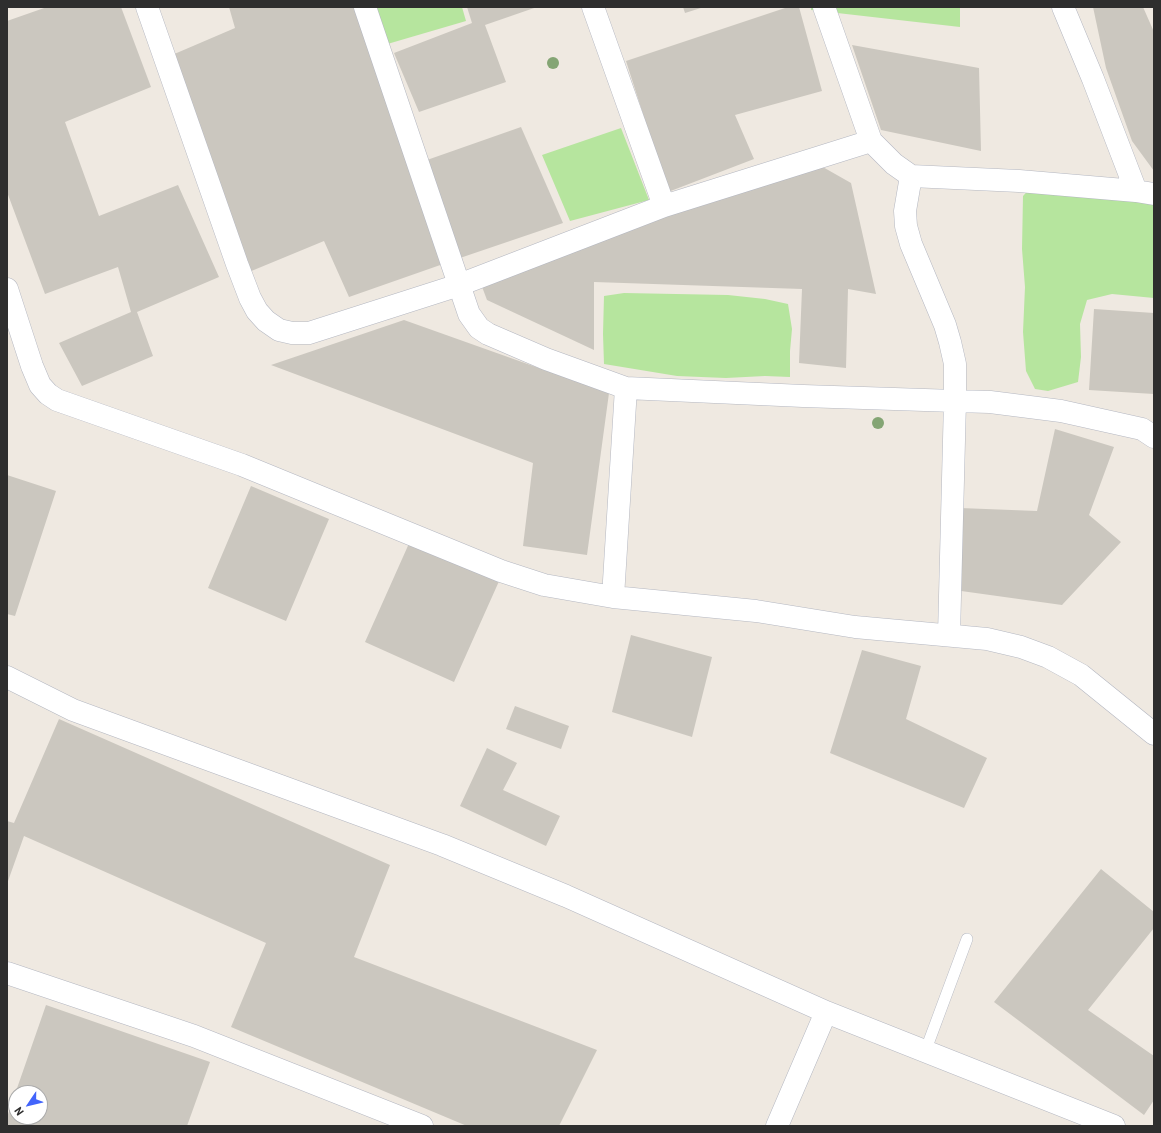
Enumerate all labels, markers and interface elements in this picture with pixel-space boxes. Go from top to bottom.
north arrow [8,1085,48,1125]
text: N [11,1105,26,1118]

